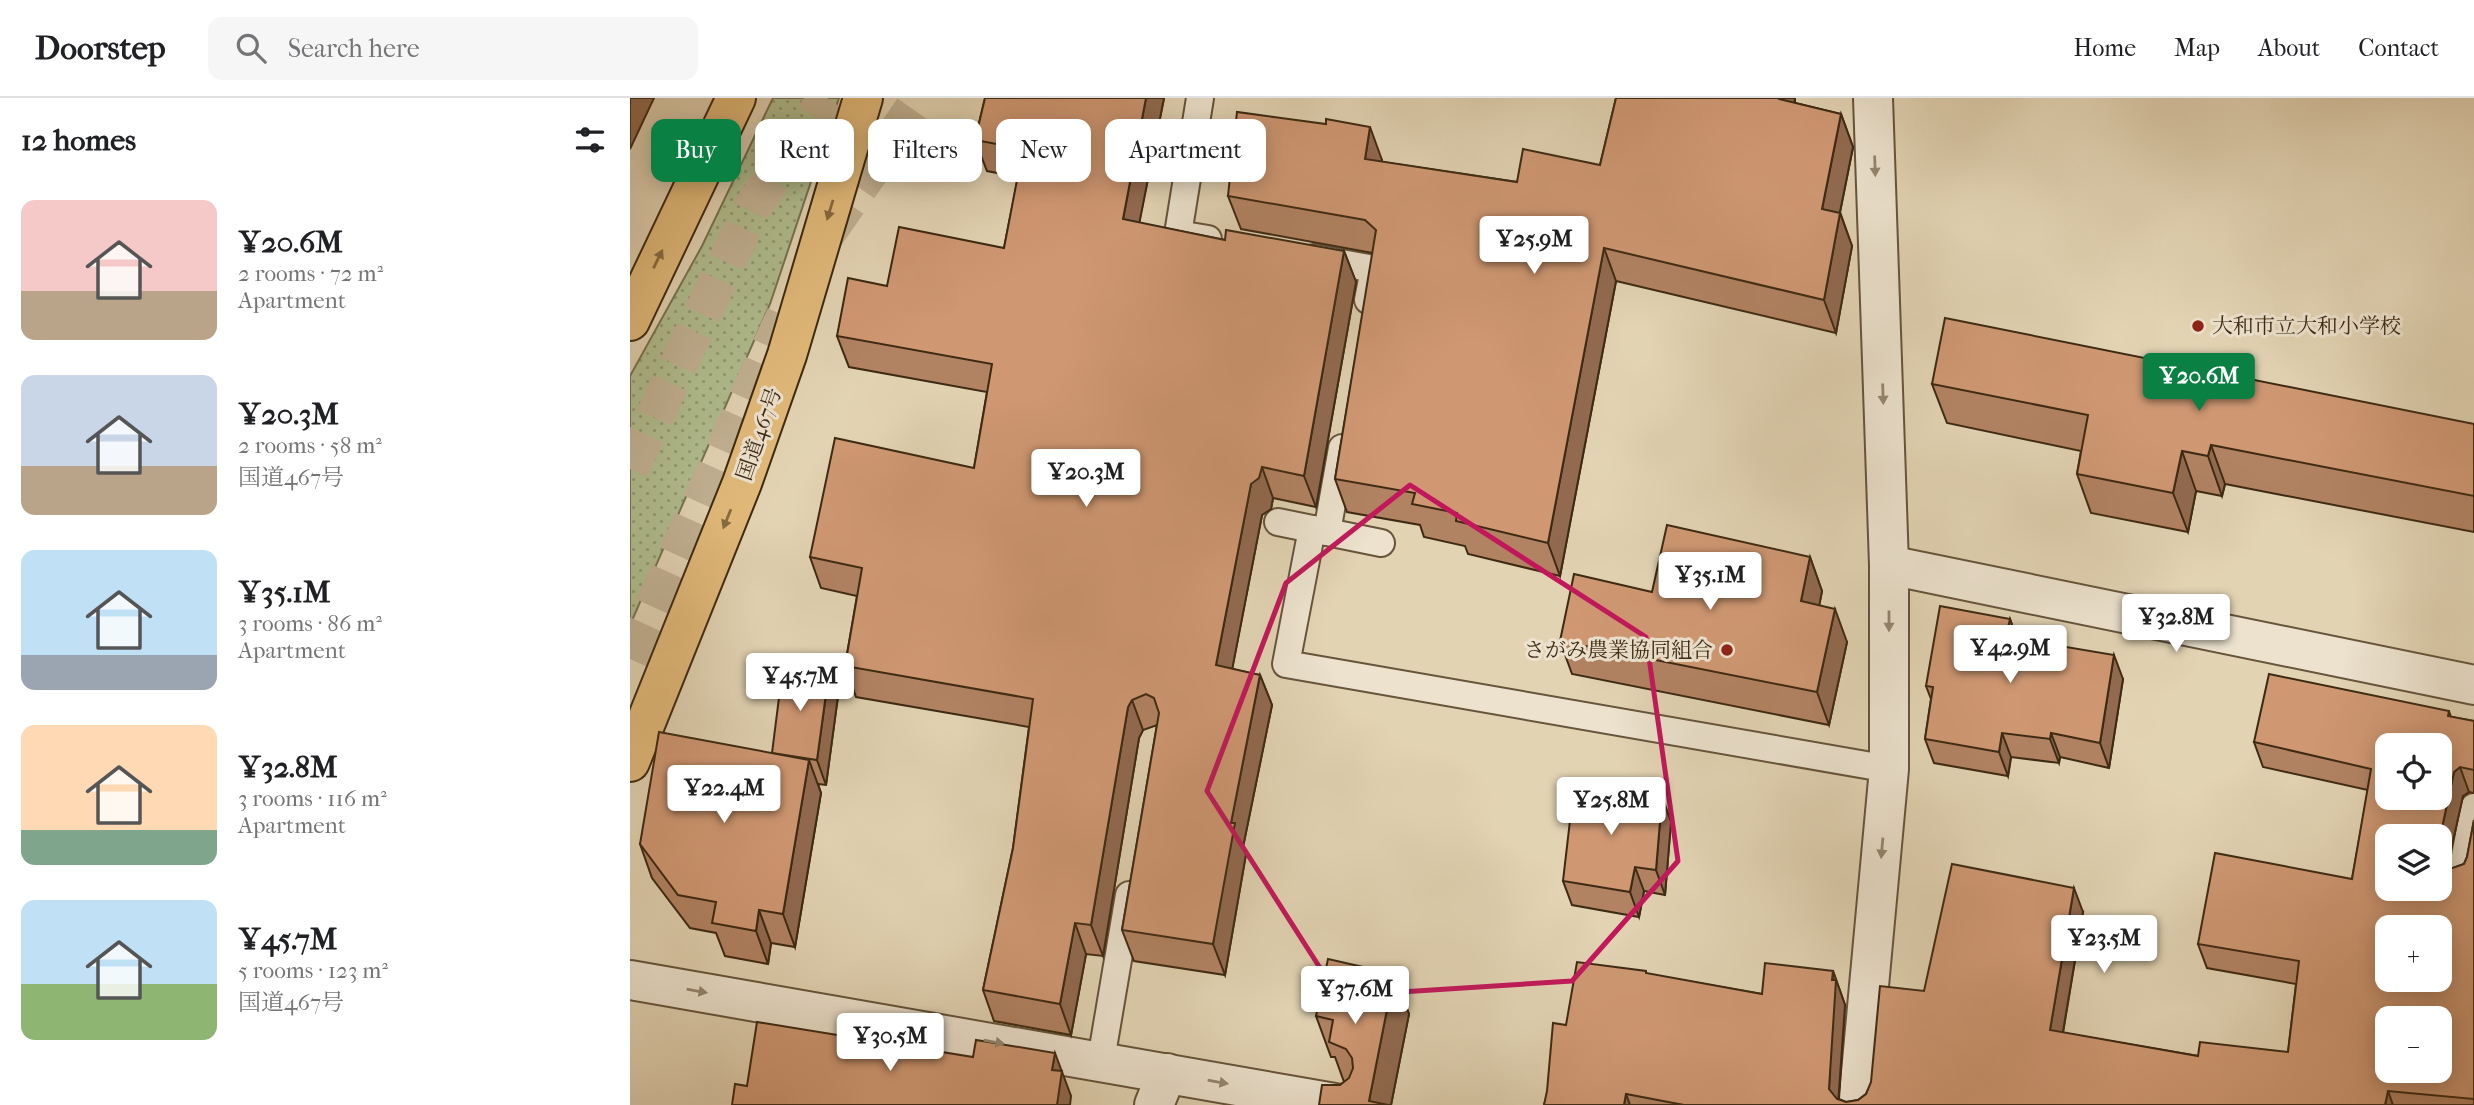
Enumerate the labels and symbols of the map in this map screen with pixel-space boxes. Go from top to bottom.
one-way arrow [1870,155,1881,177]
one-way arrow [824,200,834,221]
pin: ¥25.9M [1477,216,1591,276]
one-way arrow [653,249,664,269]
place label: 大和市立大和小学校 [2212,314,2401,338]
marker: 大和市立大和小学校 [2190,318,2206,334]
pin: ¥20.6M [2142,354,2256,413]
one-way arrow [1878,383,1889,405]
street label: 国道467号 [732,384,786,484]
pin: ¥20.3M [1029,450,1143,509]
one-way arrow [722,509,733,530]
pin: ¥35.1M [1653,552,1767,612]
pin: ¥32.8M [2119,594,2233,654]
one-way arrow [1883,610,1895,632]
pin: ¥42.9M [1953,626,2067,685]
place label: さがみ農業協同組合 [1524,638,1713,662]
marker: さがみ農業協同組合 [1719,642,1735,658]
pin: ¥45.7M [743,654,857,713]
pin: ¥22.4M [667,766,781,825]
pin: ¥25.8M [1554,778,1668,837]
one-way arrow [1876,837,1887,859]
pin: ¥23.5M [2047,916,2161,975]
pin: ¥37.6M [1298,967,1412,1026]
one-way arrow [686,986,708,997]
pin: ¥30.5M [833,1014,947,1073]
one-way arrow [983,1037,1005,1048]
one-way arrow [1207,1077,1229,1088]

